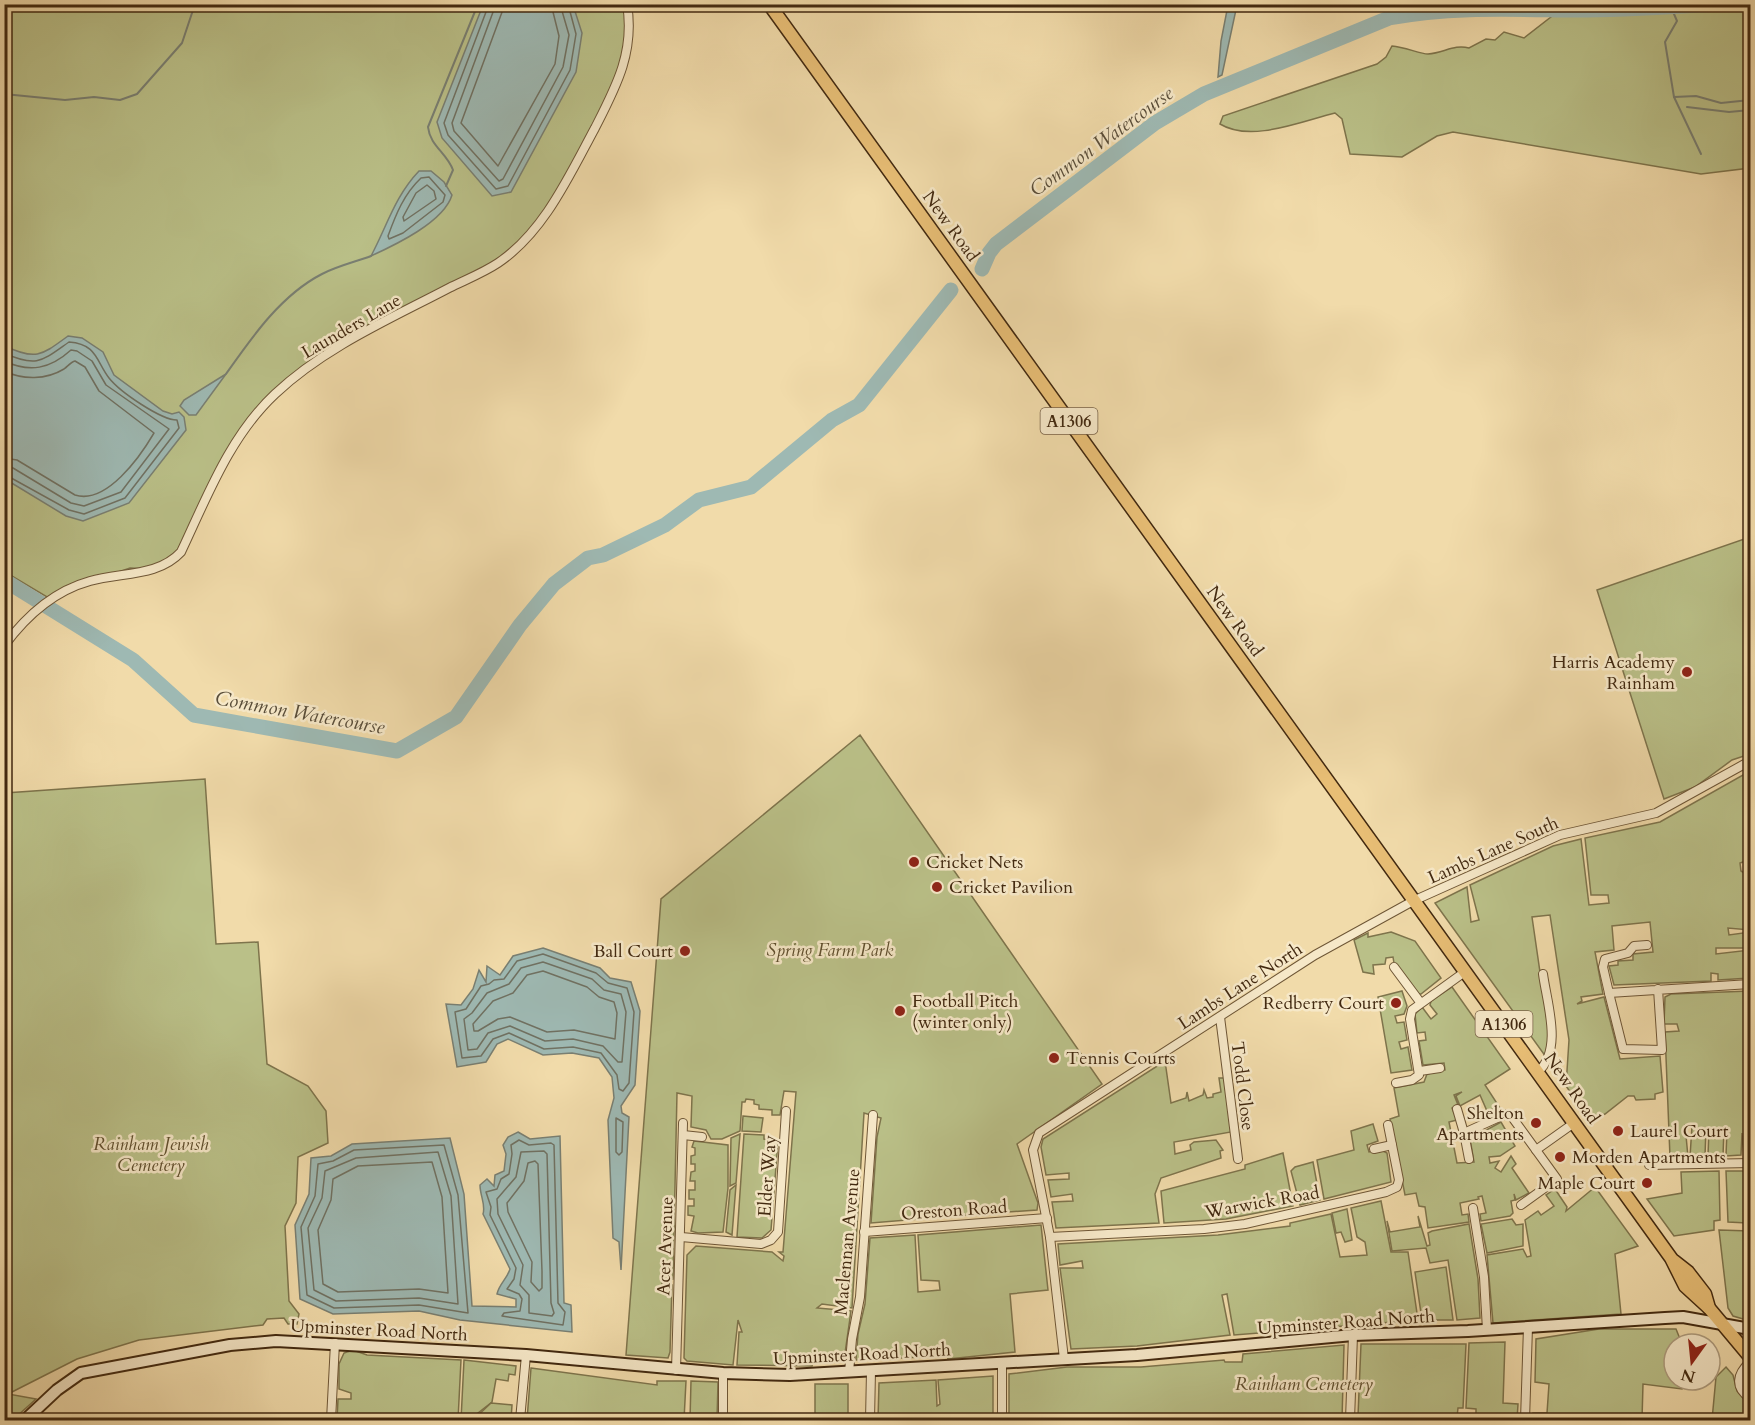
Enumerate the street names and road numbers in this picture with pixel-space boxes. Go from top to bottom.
street label: New Road [916,186,985,267]
street label: Launders Lane [297,288,406,365]
road number: A1306 [1040,408,1098,434]
street label: New Road [1200,581,1269,662]
street label: Lambs Lane South [1424,810,1563,890]
street label: Lambs Lane North [1173,937,1307,1036]
road number: A1306 [1476,1011,1532,1037]
street label: Todd Close [1225,1040,1260,1132]
street label: New Road [1538,1047,1606,1130]
street label: Elder Way [752,1134,783,1218]
street label: Maclennan Avenue [829,1168,866,1317]
street label: Warwick Road [1202,1180,1322,1225]
street label: Oreston Road [900,1194,1008,1227]
street label: Acer Avenue [651,1196,680,1296]
street label: Upminster Road North [1257,1304,1436,1341]
street label: Upminster Road North [290,1313,468,1348]
street label: Upminster Road North [773,1337,952,1372]

